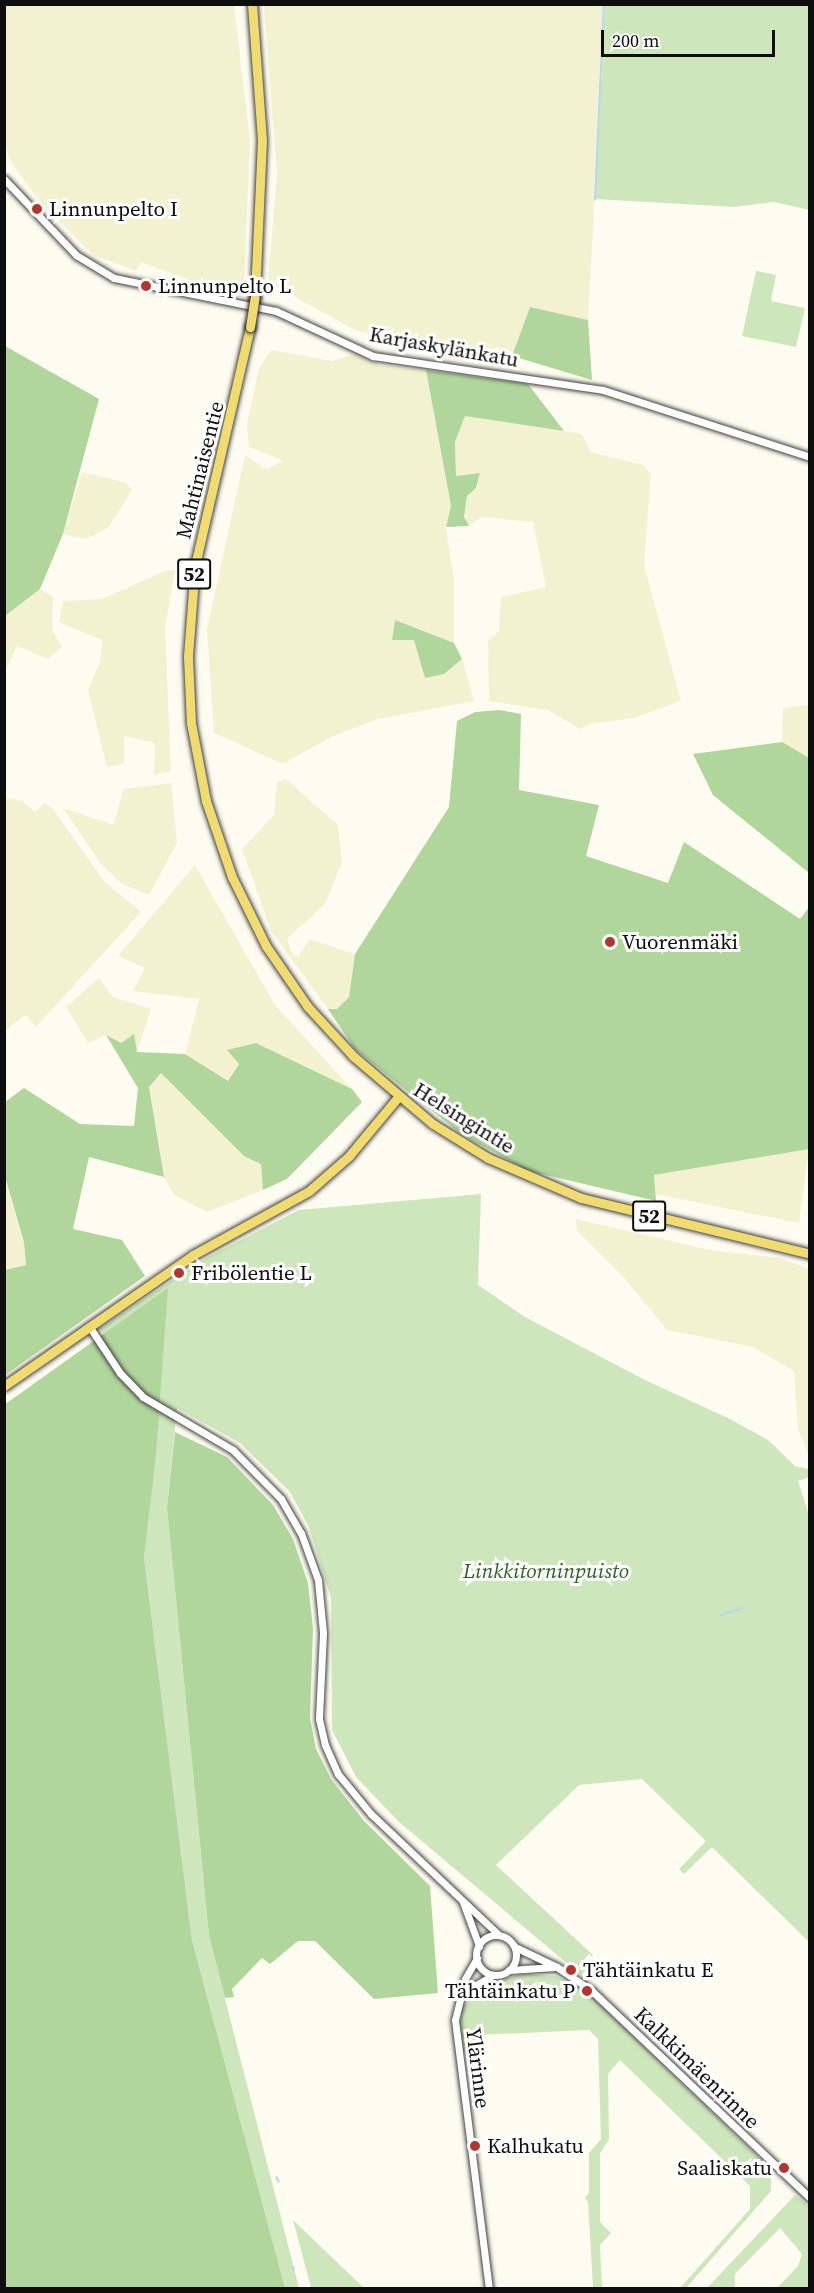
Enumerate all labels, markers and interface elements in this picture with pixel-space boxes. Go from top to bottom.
scale bar [604,18,778,56]
text: 200 m [612,28,659,53]
place label: Linnunpelto I [49,196,178,222]
marker: Linnunpelto I [30,202,44,216]
place label: Linnunpelto L [158,273,292,299]
marker: Linnunpelto L [139,279,153,293]
street label: Karjaskylänkatu [367,321,521,373]
street label: Mahtinaisentie [171,399,229,541]
road number: 52 [176,557,212,591]
place label: Vuorenmäki [622,929,738,955]
marker: Vuorenmäki [603,935,617,949]
street label: Helsingintie [409,1077,519,1159]
road number: 52 [631,1199,667,1233]
place label: Fribölentie L [191,1260,312,1286]
marker: Fribölentie L [172,1266,186,1280]
park label: Linkkitorninpuisto [463,1558,629,1584]
place label: Tähtäinkatu E [583,1957,713,1983]
marker: Tähtäinkatu E [564,1963,578,1977]
place label: Tähtäinkatu P [445,1978,575,2004]
marker: Tähtäinkatu P [580,1984,594,1998]
street label: Kalkkimäenrinne [629,2002,765,2134]
street label: Ylärinne [461,2026,495,2110]
place label: Kalhukatu [487,2133,584,2159]
marker: Kalhukatu [468,2139,482,2153]
place label: Saaliskatu [677,2155,772,2181]
marker: Saaliskatu [777,2161,791,2175]

